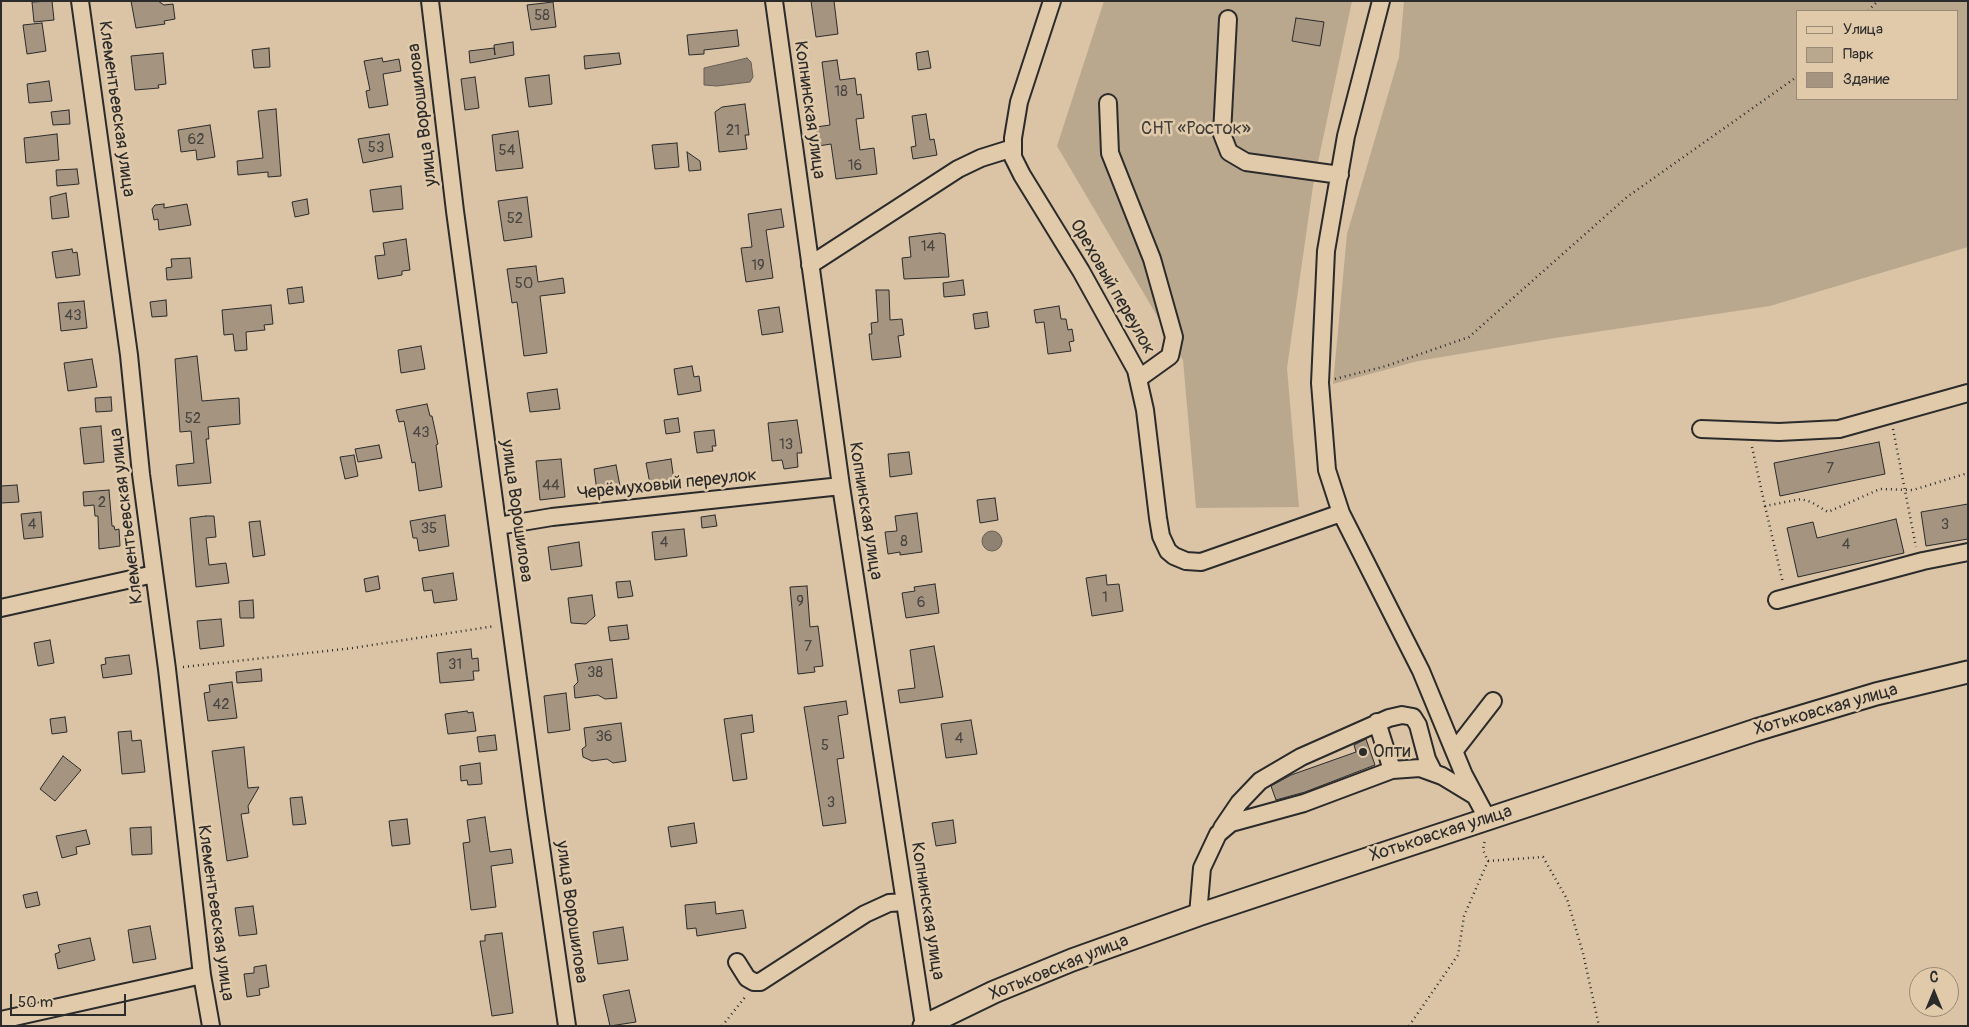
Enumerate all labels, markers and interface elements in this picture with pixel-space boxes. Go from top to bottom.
house number: 58 [534,7,550,25]
legend [1796,10,1959,100]
street label: Клементьевская улица [93,20,139,198]
text: Улица [1843,20,1883,39]
street label: Копнинская улица [789,40,829,180]
street label: улица Ворошилова [404,42,442,188]
text: Парк [1843,45,1874,64]
text: Здание [1843,70,1890,89]
house number: 18 [834,83,848,101]
park label: СНТ «Росток» [1141,118,1251,140]
house number: 21 [726,122,740,140]
house number: 62 [187,131,205,149]
house number: 53 [368,139,384,157]
house number: 54 [499,142,515,160]
house number: 16 [848,157,862,175]
house number: 52 [507,210,523,228]
street label: Ореховый переулок [1065,216,1159,358]
house number: 14 [921,238,935,256]
house number: 19 [751,257,765,275]
house number: 50 [515,275,533,293]
house number: 43 [64,307,82,325]
house number: 52 [185,410,201,428]
house number: 43 [412,424,430,442]
street label: Клементьевская улица [105,427,149,605]
house number: 13 [779,436,793,454]
street label: улица Ворошилова [495,438,537,584]
street label: Копнинская улица [843,441,887,581]
house number: 7 [1826,460,1834,478]
street label: Черёмуховый переулок [576,465,758,505]
house number: 44 [542,477,560,495]
house number: 2 [98,494,106,512]
house number: 4 [28,516,36,534]
house number: 3 [1941,516,1949,534]
house number: 35 [421,520,437,538]
house number: 8 [900,533,908,551]
house number: 4 [660,534,668,552]
house number: 4 [1842,536,1850,554]
house number: 1 [1102,589,1108,607]
house number: 9 [796,593,804,611]
house number: 6 [917,594,925,612]
house number: 7 [804,638,812,656]
house number: 31 [448,656,462,674]
house number: 38 [587,664,603,682]
street label: Хотьковская улица [1752,679,1900,741]
house number: 42 [212,696,230,714]
house number: 36 [595,728,613,746]
house number: 4 [955,730,963,748]
house number: 5 [821,737,829,755]
place label: Опти [1373,741,1411,763]
marker: Опти [1357,746,1369,758]
house number: 3 [827,794,835,812]
street label: Хотьковская улица [1367,801,1515,867]
street label: Клементьевская улица [192,824,238,1002]
street label: улица Ворошилова [550,839,592,985]
street label: Копнинская улица [905,841,949,981]
street label: Хотьковская улица [986,930,1132,1006]
north arrow [1909,967,1959,1017]
text: С [1930,969,1938,986]
scale bar [12,984,129,1016]
text: 50 m [18,993,53,1012]

